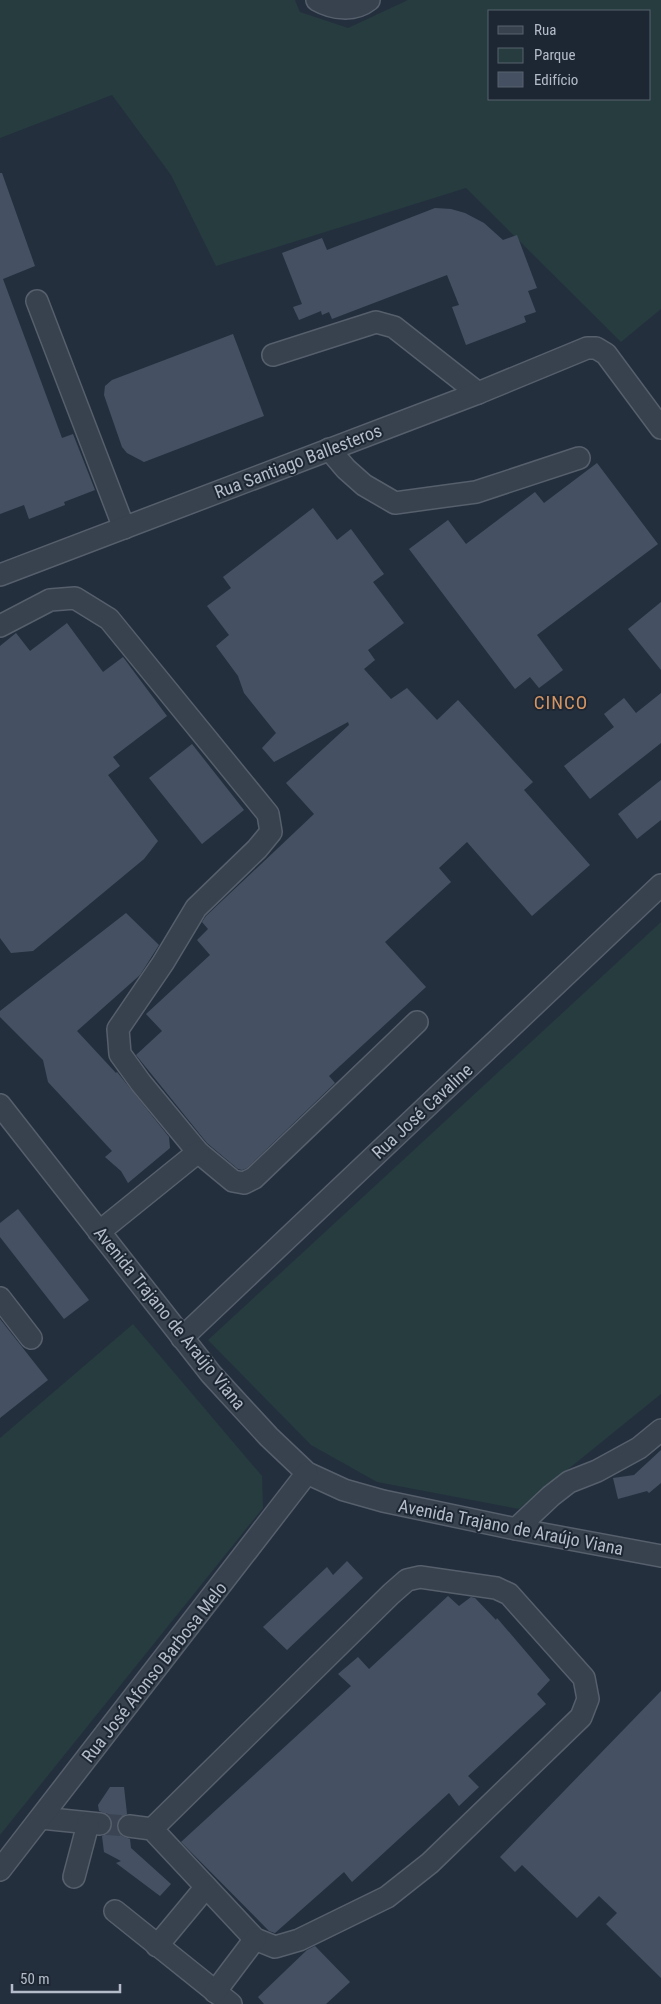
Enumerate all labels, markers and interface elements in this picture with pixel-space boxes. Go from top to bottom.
legend [488,10,651,100]
text: Rua [534,21,556,39]
text: Parque [534,46,576,64]
text: Edifício [534,71,578,89]
street label: Rua Santiago Ballesteros [211,419,385,503]
district label: CINCO [534,691,588,714]
street label: Rua José Cavaline [367,1059,477,1163]
street label: Avenida Trajano de Araújo Viana [90,1222,250,1414]
street label: Avenida Trajano de Araújo Viana [397,1495,625,1559]
street label: Rua José Afonso Barbosa Melo [77,1578,231,1766]
scale bar [12,1962,120,1994]
text: 50 m [20,1970,50,1988]

